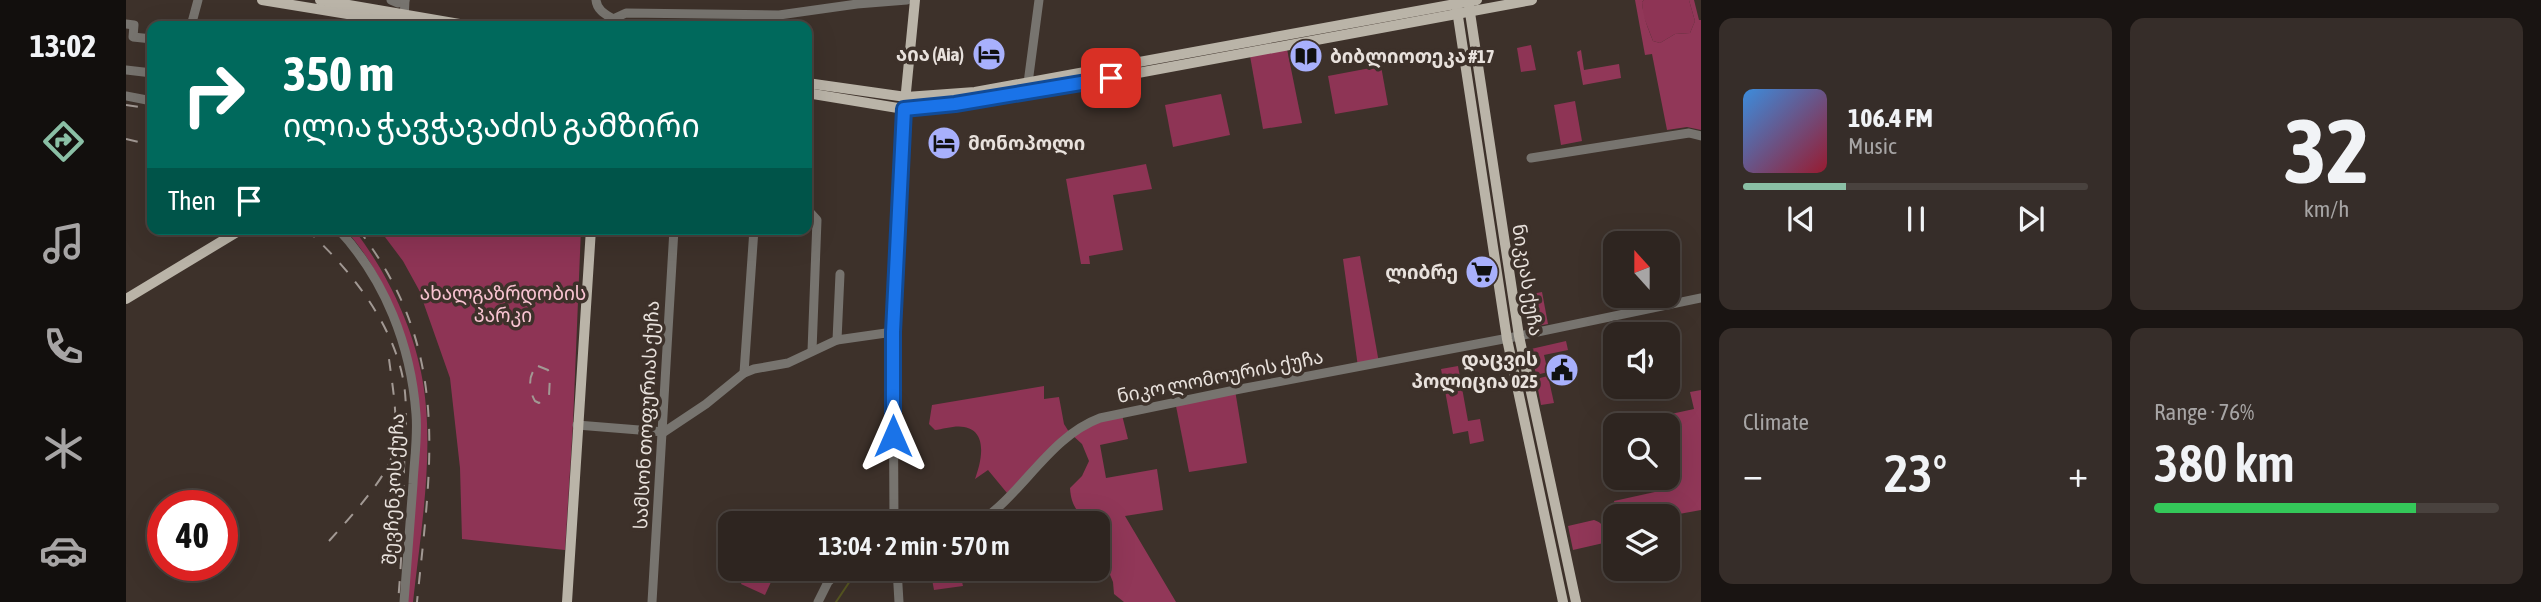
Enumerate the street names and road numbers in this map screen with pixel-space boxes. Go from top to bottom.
street label: ნიკეას ქუჩა [1507,222,1548,338]
street label: სამსონ თოფურიას ქუჩა [629,300,664,530]
street label: ნიკო ლომოურის ქუჩა [1115,345,1325,409]
street label: შევჩენკოს ქუჩა [378,413,409,565]

